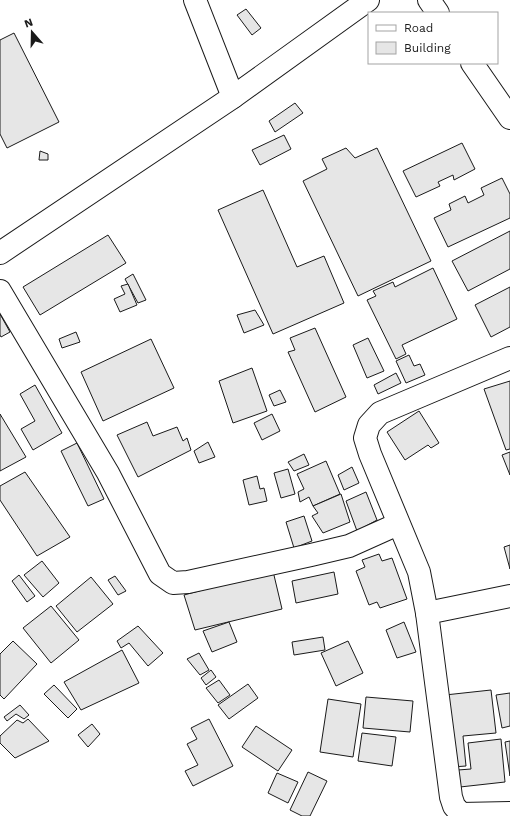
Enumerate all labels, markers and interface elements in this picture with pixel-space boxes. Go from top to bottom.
north arrow [12,12,52,52]
legend [368,12,498,64]
text: N [23,16,35,31]
text: Road [404,21,433,35]
text: Building [404,41,451,55]

